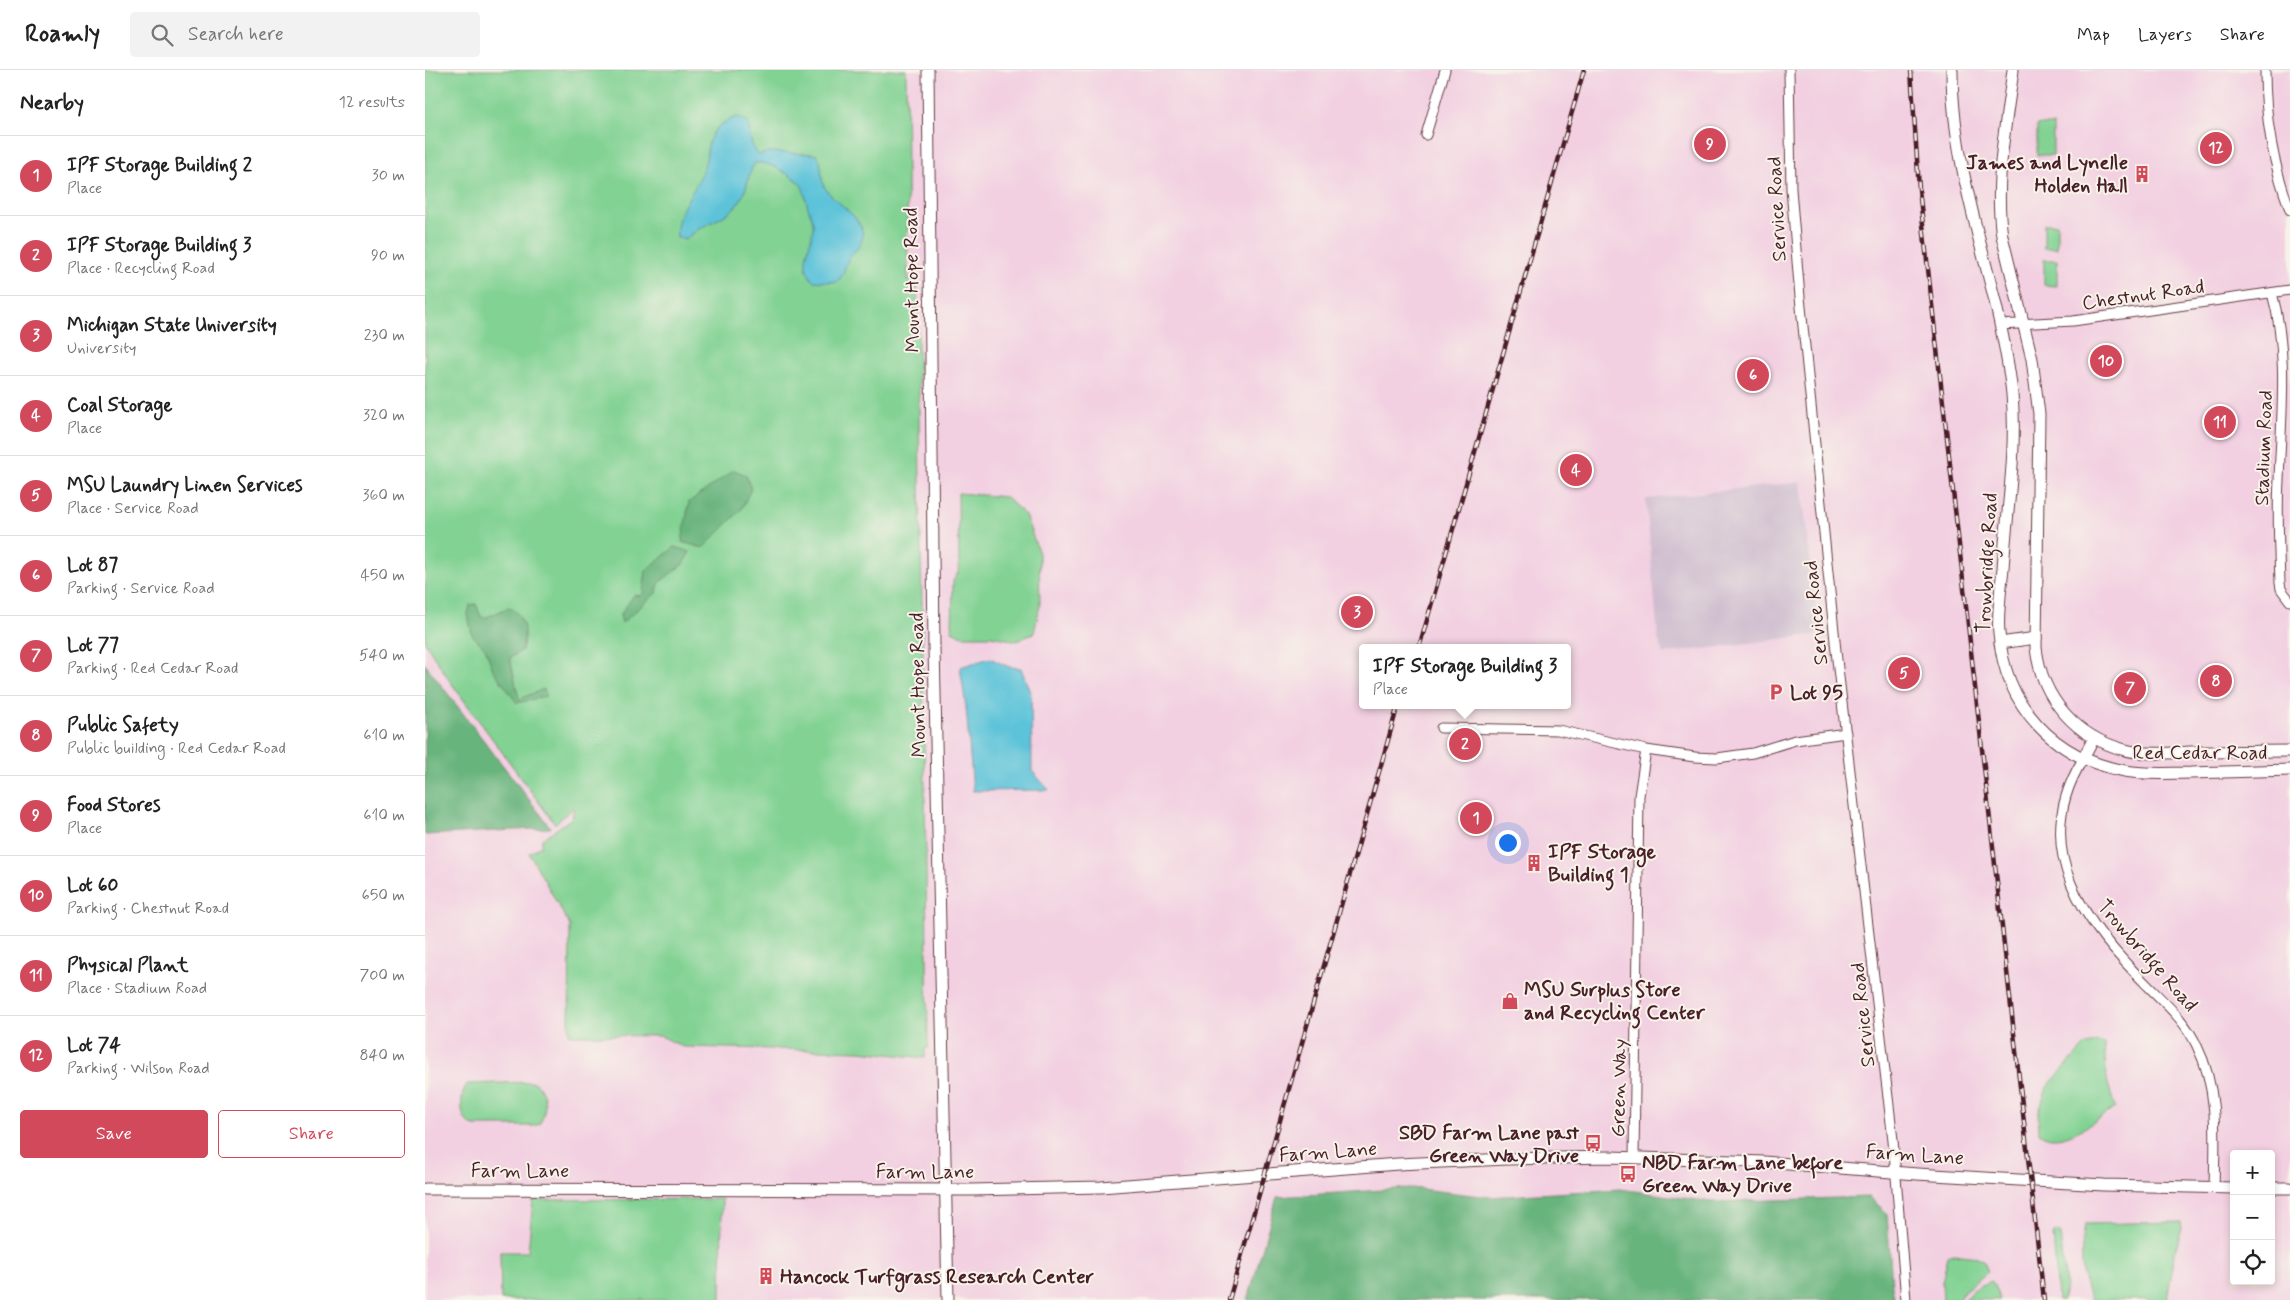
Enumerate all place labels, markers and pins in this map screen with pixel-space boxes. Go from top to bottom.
pin: 9 [1694,125,1726,163]
pin: 12 [2200,129,2232,167]
place label: James and Lynelle Holden Hall [1966,150,2128,200]
building icon: James and Lynelle Holden Hall [2132,164,2152,184]
pin: 10 [2090,342,2122,380]
pin: 6 [1737,356,1769,394]
pin: 11 [2204,403,2236,441]
pin: 4 [1560,451,1592,489]
pin: 3 [1341,593,1373,631]
pin: 5 [1888,654,1920,692]
pin: 8 [2200,662,2232,700]
pin: 7 [2114,669,2146,707]
place label: Lot 95 [1790,680,1843,707]
parking icon: Lot 95 [1766,682,1786,702]
pin: 2 [1449,725,1481,763]
pin: 1 [1460,799,1492,837]
place label: IPF Storage Building 1 [1548,839,1656,891]
building icon: IPF Storage Building 1 [1524,853,1544,873]
place label: MSU Surplus Store and Recycling Center [1524,977,1705,1029]
shop icon: MSU Surplus Store and Recycling Center [1500,991,1520,1011]
place label: SBD Farm Lane past Green Way Drive [1399,1120,1579,1170]
bus stop icon: SBD Farm Lane past Green Way Drive [1583,1133,1603,1153]
place label: NBD Farm Lane before Green Way Drive [1642,1150,1843,1200]
bus stop icon: NBD Farm Lane before Green Way Drive [1618,1164,1638,1184]
place label: Hancock Turfgrass Research Center [780,1264,1094,1293]
building icon: Hancock Turfgrass Research Center [756,1266,776,1286]

